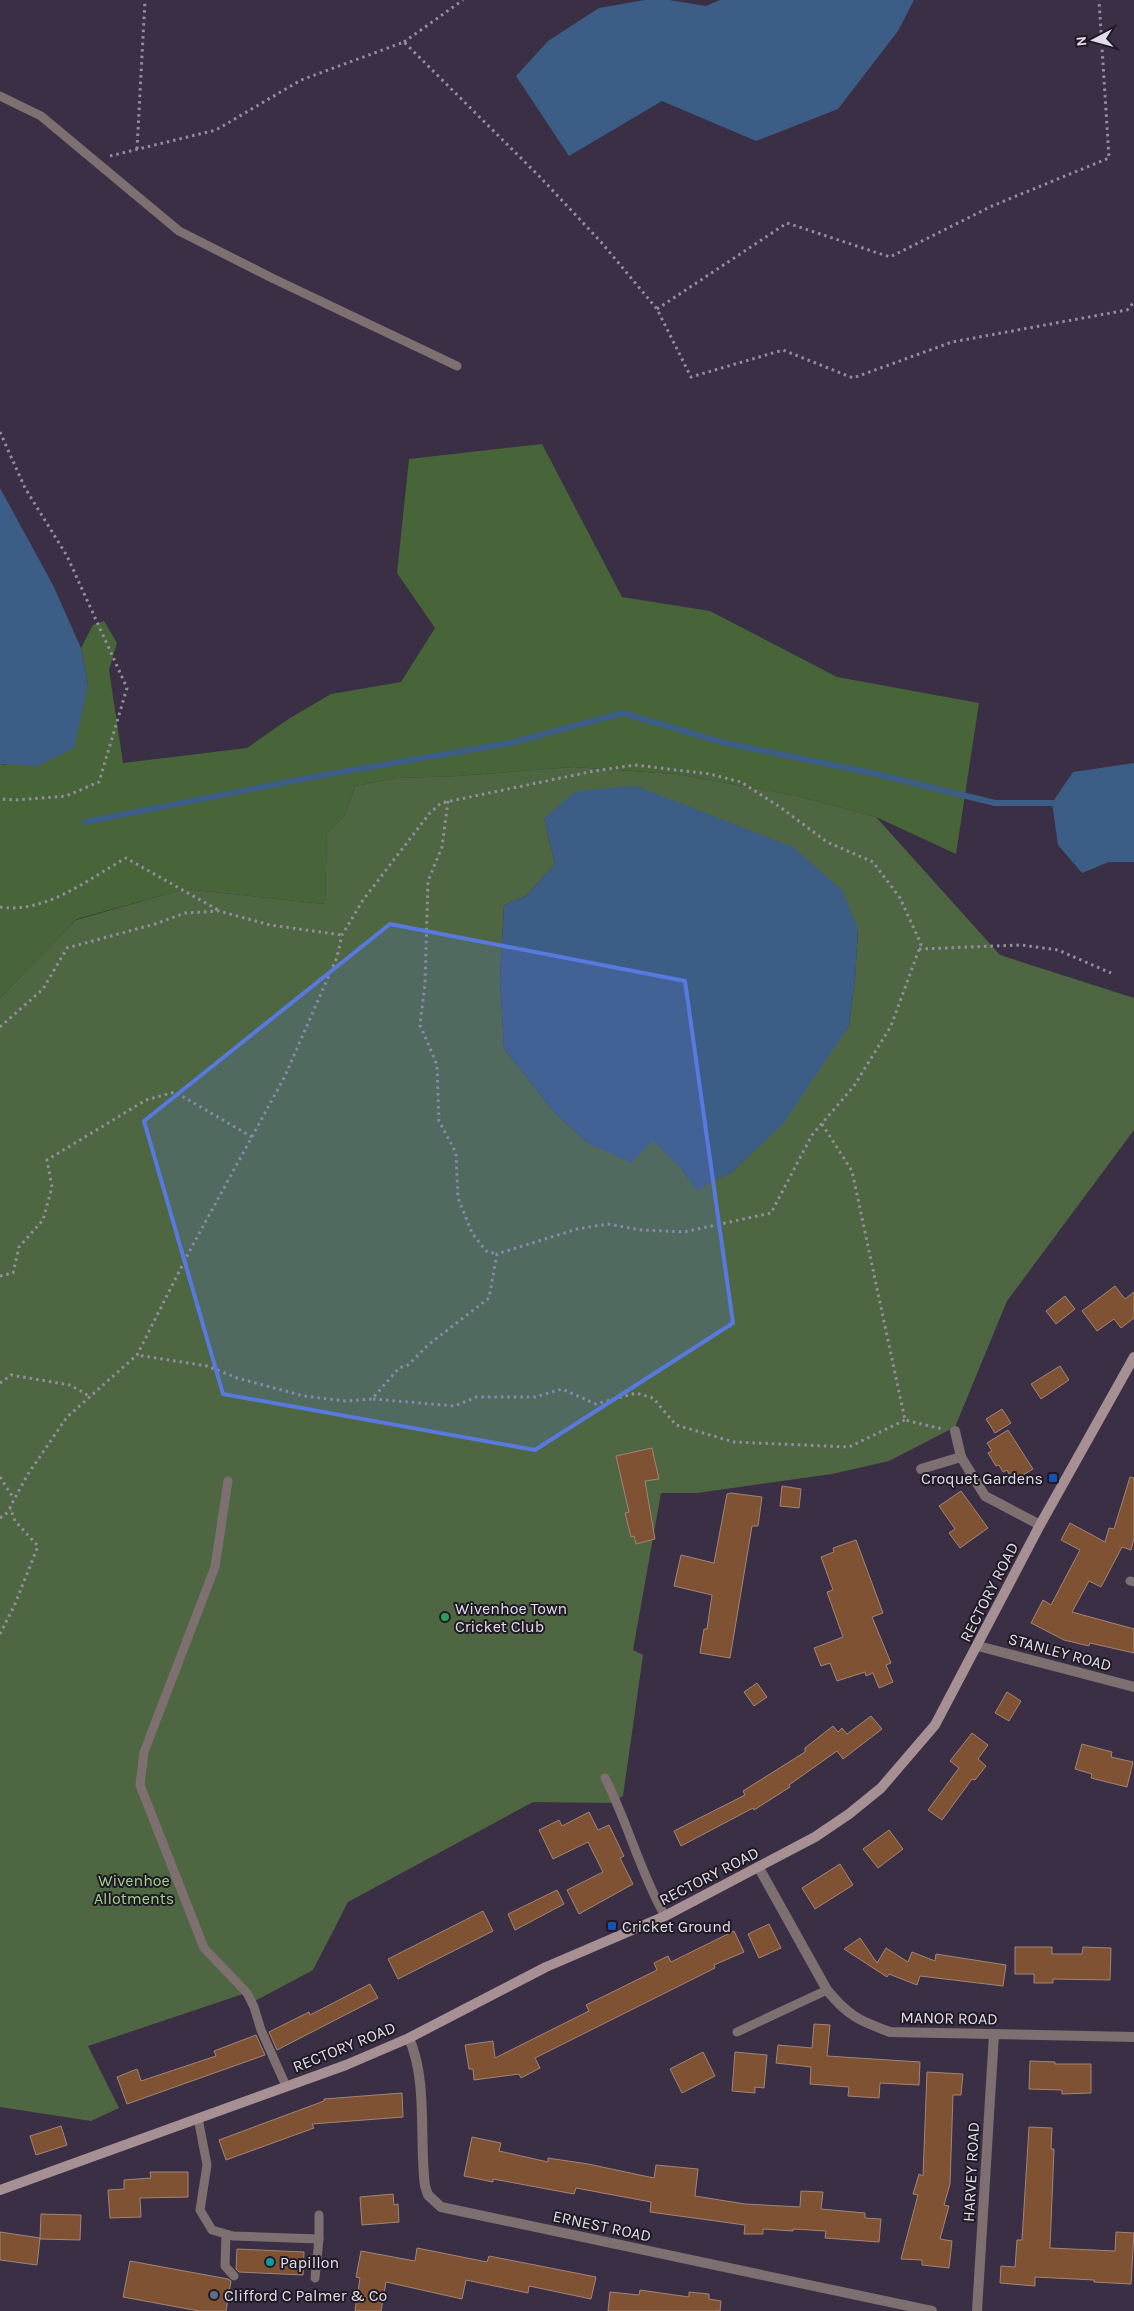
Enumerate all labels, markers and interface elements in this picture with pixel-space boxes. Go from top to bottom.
north arrow [1069,15,1119,65]
text: N [1073,35,1091,47]
place label: Croquet Gardens [921,1469,1043,1488]
marker: Croquet Gardens [1047,1472,1059,1484]
street label: RECTORY ROAD [956,1539,1022,1645]
place label: Wivenhoe Town Cricket Club [455,1599,567,1636]
marker: Wivenhoe Town Cricket Club [439,1611,451,1623]
street label: STANLEY ROAD [1006,1629,1114,1675]
street label: RECTORY ROAD [656,1843,762,1909]
park label: Wivenhoe Allotments [94,1871,174,1908]
place label: Cricket Ground [622,1917,731,1936]
marker: Cricket Ground [606,1920,618,1932]
street label: MANOR ROAD [900,2008,998,2028]
street label: RECTORY ROAD [290,2018,398,2076]
street label: HARVEY ROAD [959,2122,983,2222]
street label: ERNEST ROAD [551,2206,653,2246]
place label: Papillon [280,2253,339,2272]
marker: Papillon [264,2256,276,2268]
place label: Clifford C Palmer & Co [224,2286,387,2305]
marker: Clifford C Palmer & Co [208,2289,220,2301]

